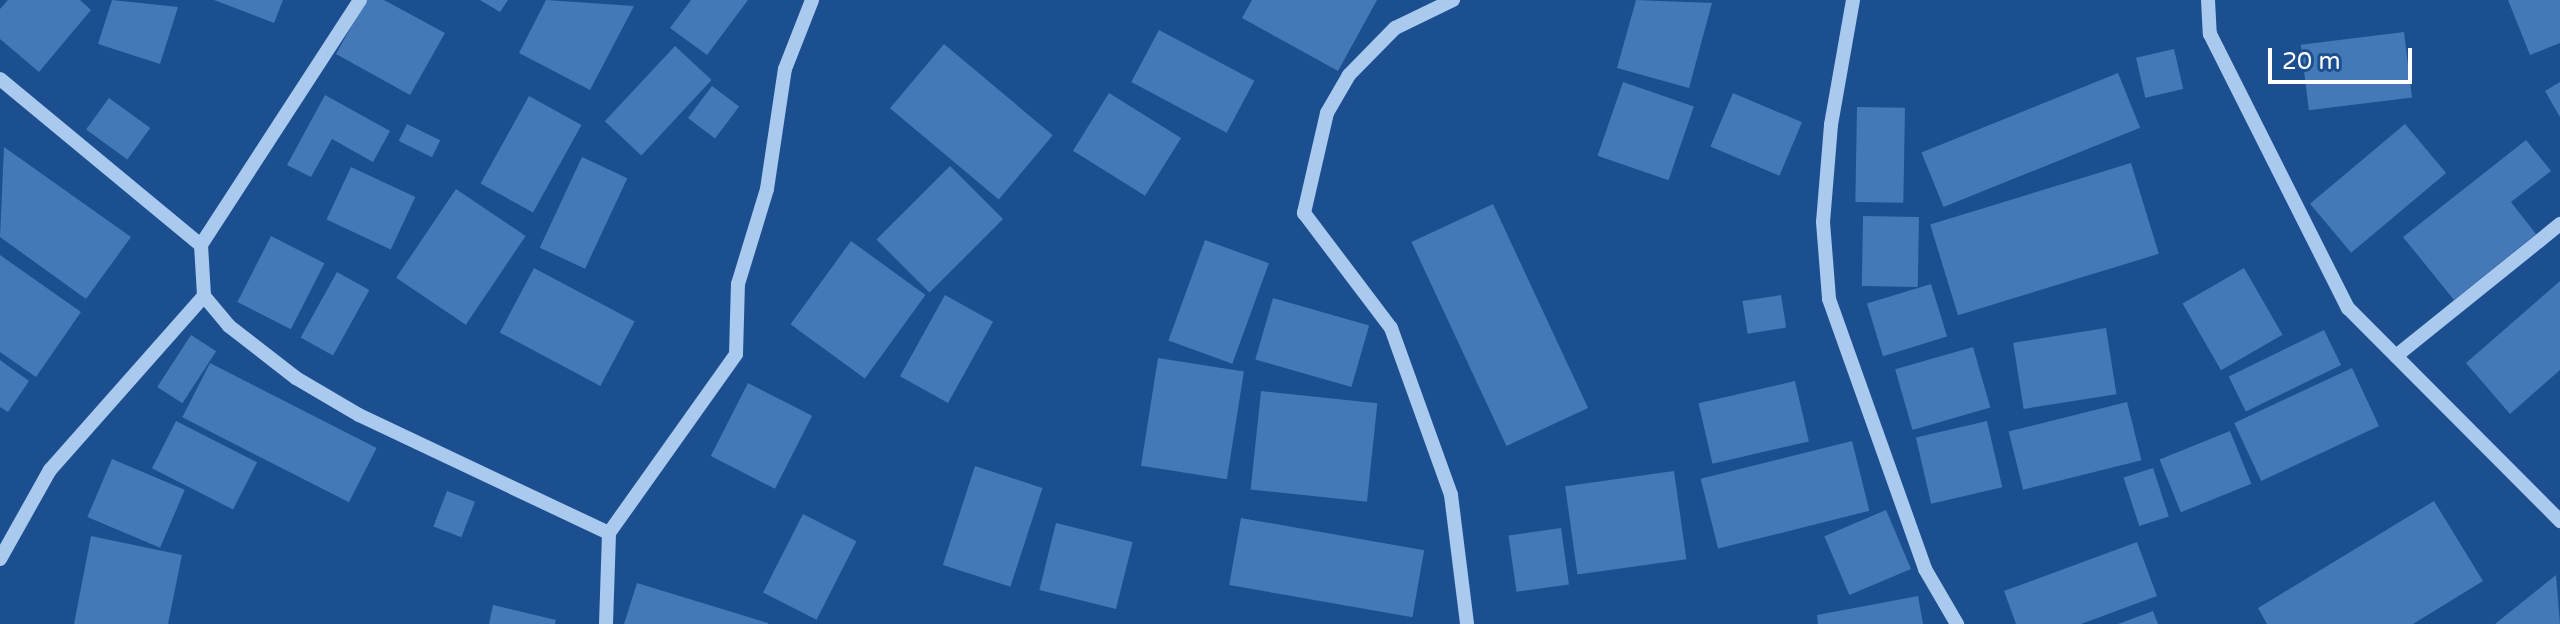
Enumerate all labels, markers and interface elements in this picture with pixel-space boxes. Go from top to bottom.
scale bar [2272,32,2416,82]
text: 20 m [2282,47,2340,76]

